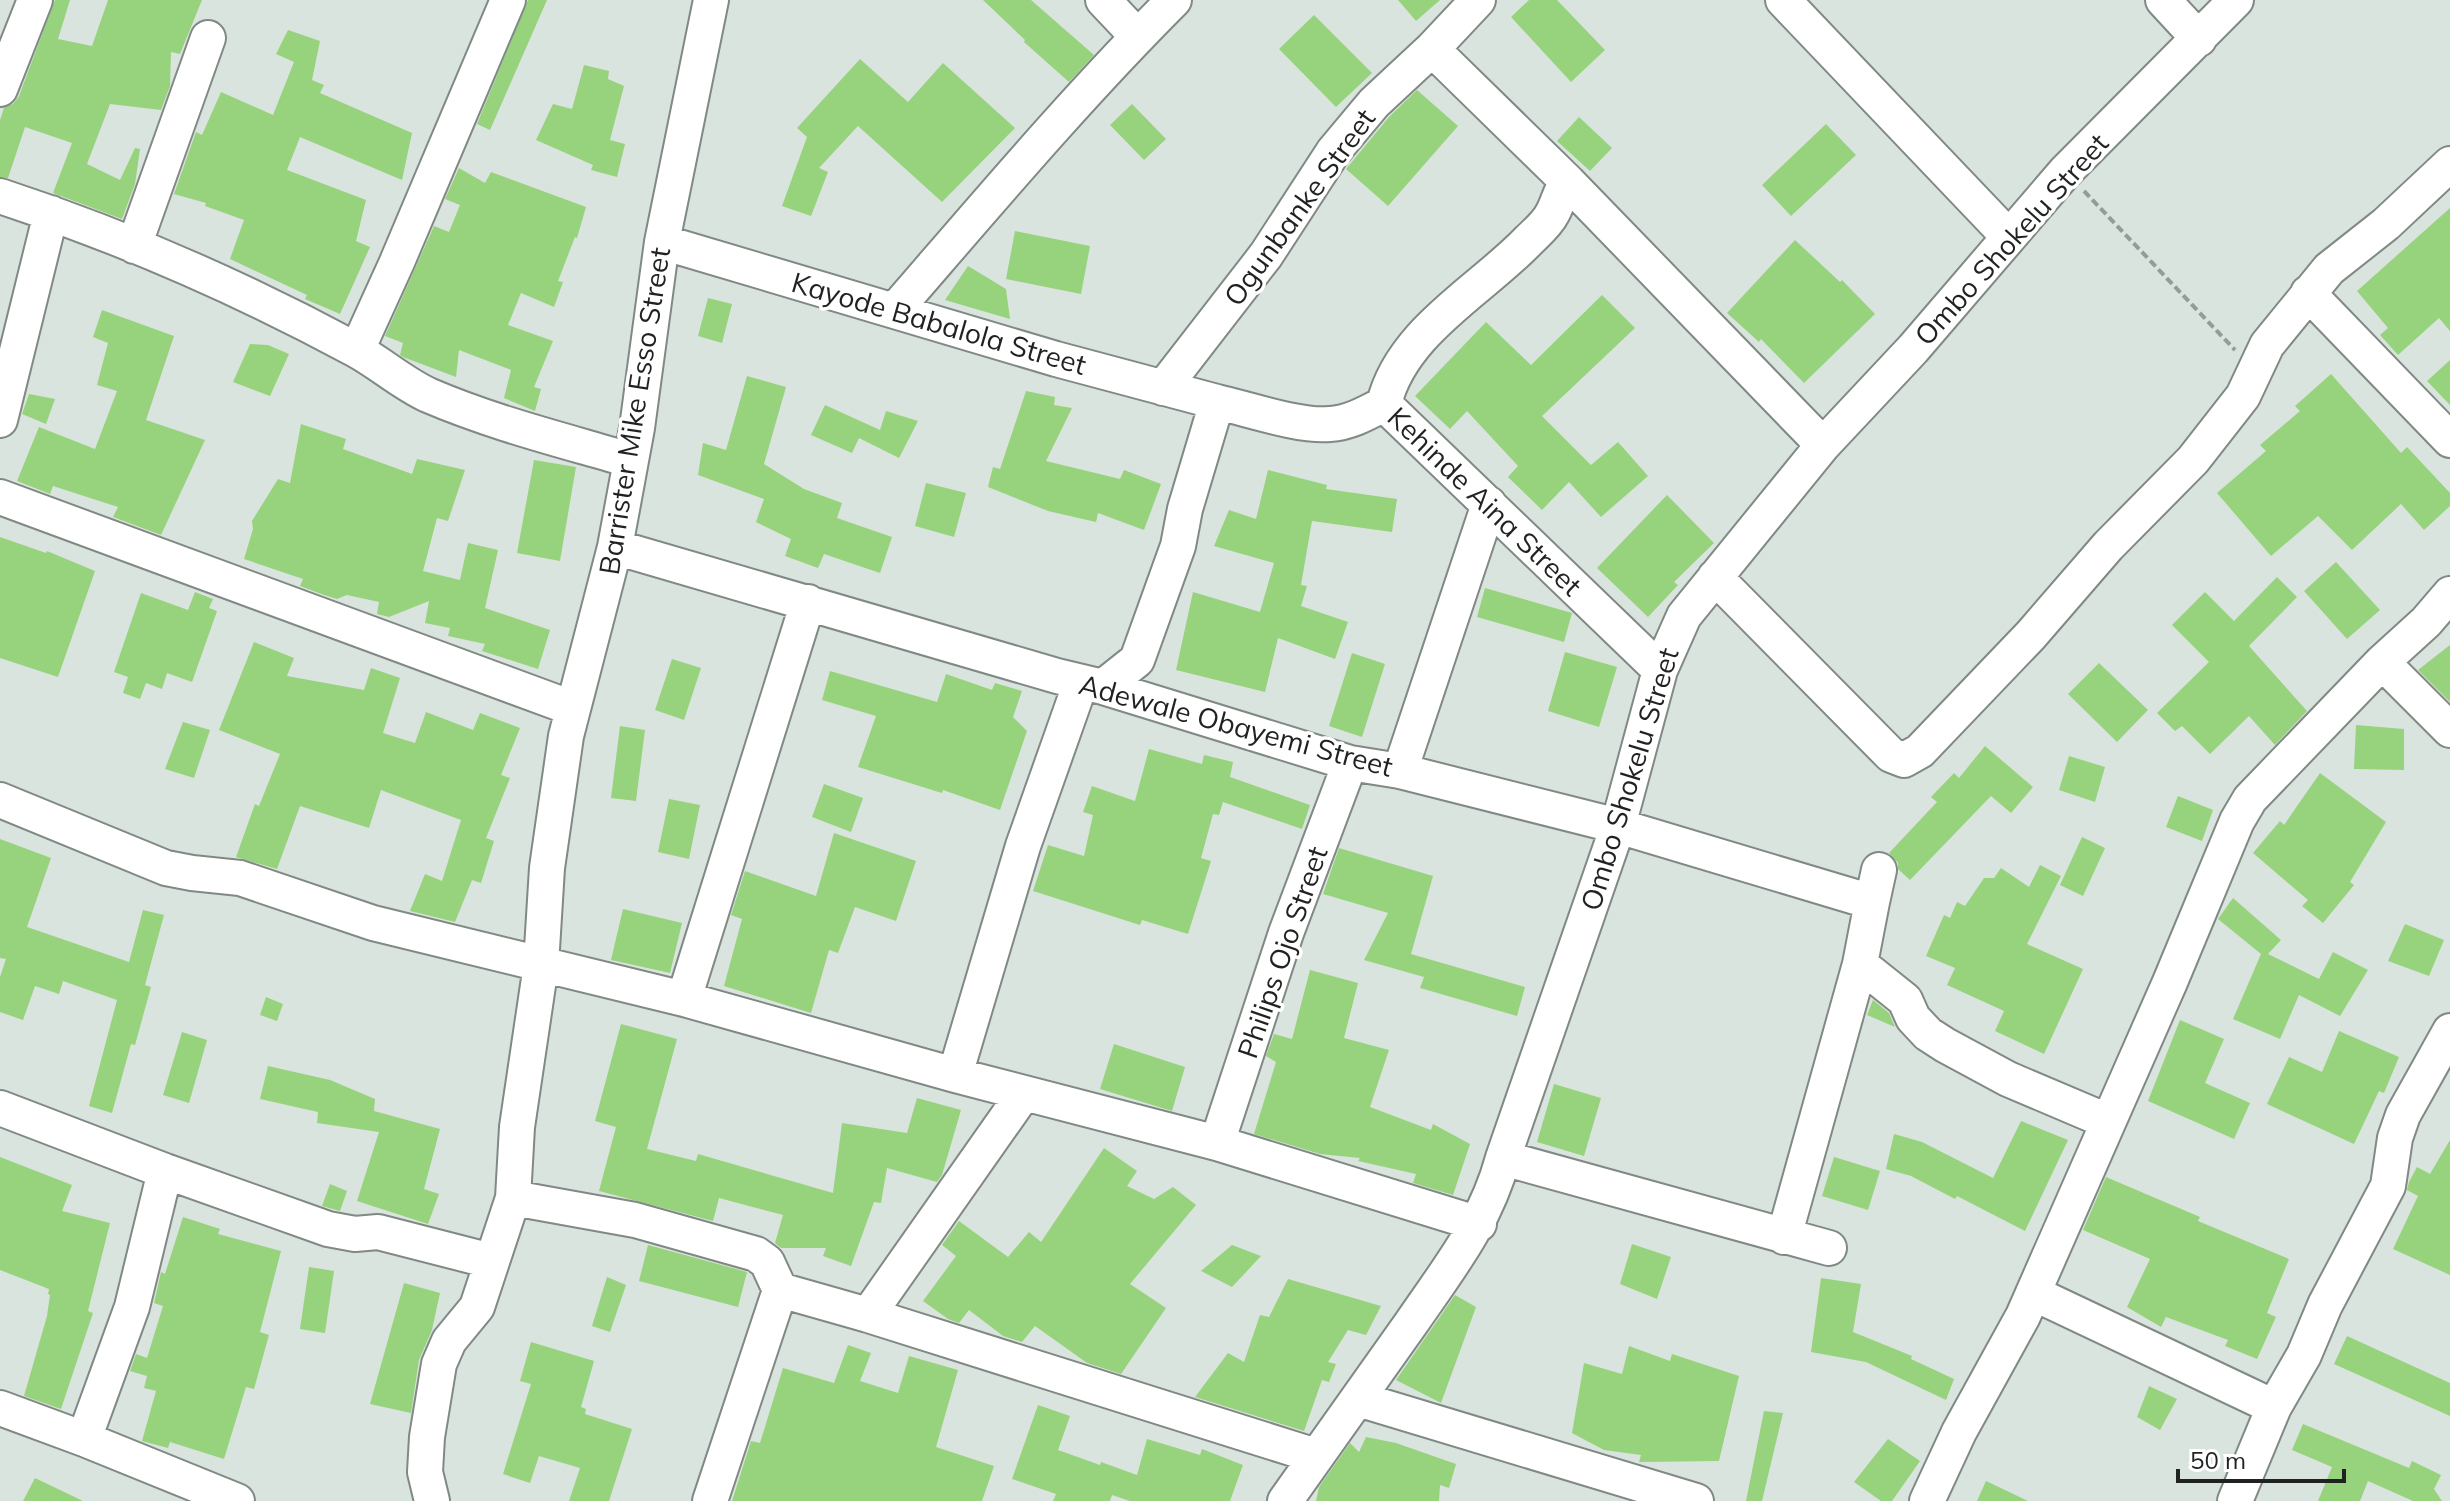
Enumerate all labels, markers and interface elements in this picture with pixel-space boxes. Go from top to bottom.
street label: Ogunbanke Street [1216,101,1382,312]
street label: Ombo Shokelu Street [1907,126,2115,352]
street label: Barrister Mike Esso Street [591,245,677,577]
street label: Kayode Babalola Street [788,264,1090,382]
street label: Kehinde Aina Street [1381,399,1590,603]
street label: Ombo Shokelu Street [1572,643,1686,915]
street label: Adewale Obayemi Street [1075,666,1397,784]
street label: Philips Ojo Street [1229,841,1335,1062]
scale bar [2178,1433,2344,1483]
text: 50 m [2190,1445,2246,1475]

